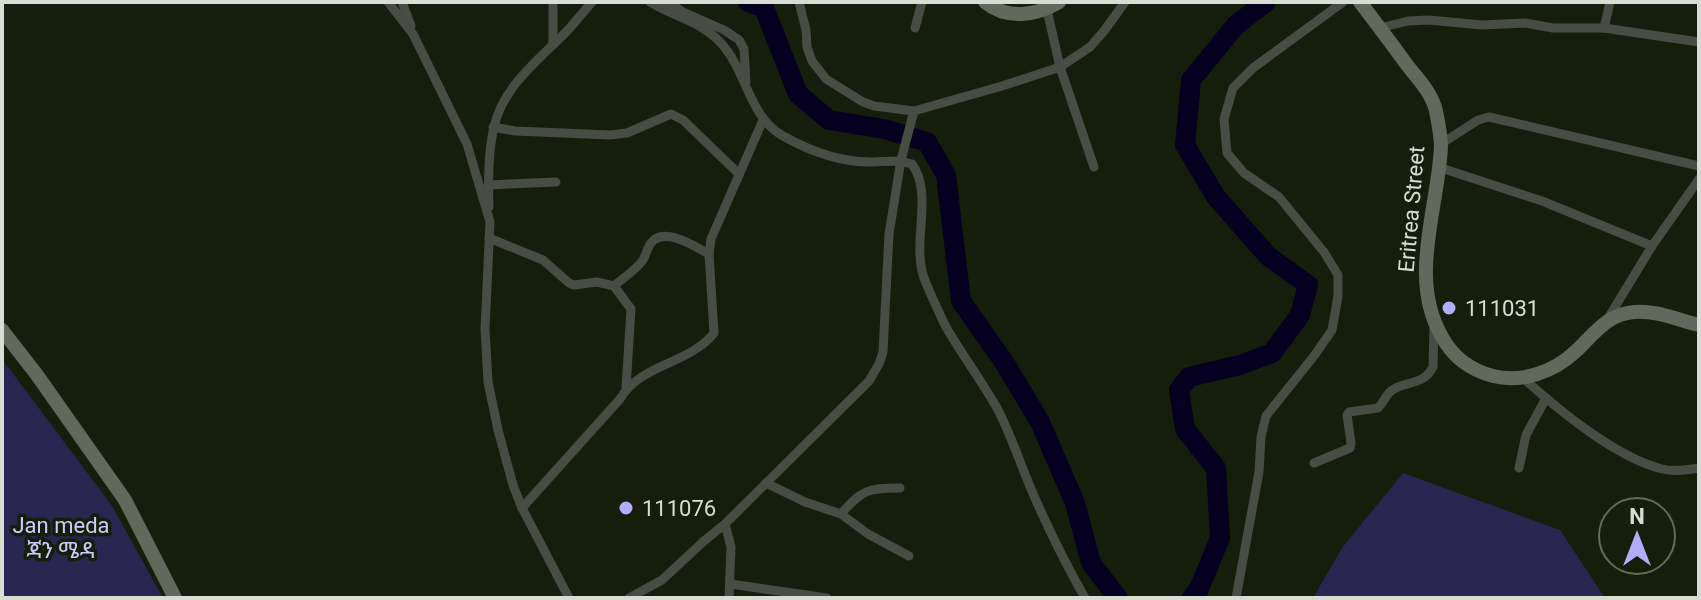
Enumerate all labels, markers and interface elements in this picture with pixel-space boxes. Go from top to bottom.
street label: Eritrea Street [1394,145,1429,273]
place label: 111031 [1465,296,1539,321]
marker: 111031 [1440,299,1458,317]
place label: 111076 [642,496,716,521]
north arrow [1597,496,1677,576]
marker: 111076 [617,499,635,517]
text: N [1629,504,1645,529]
park label: Jan meda ጃን ሜዳ [12,513,110,563]

